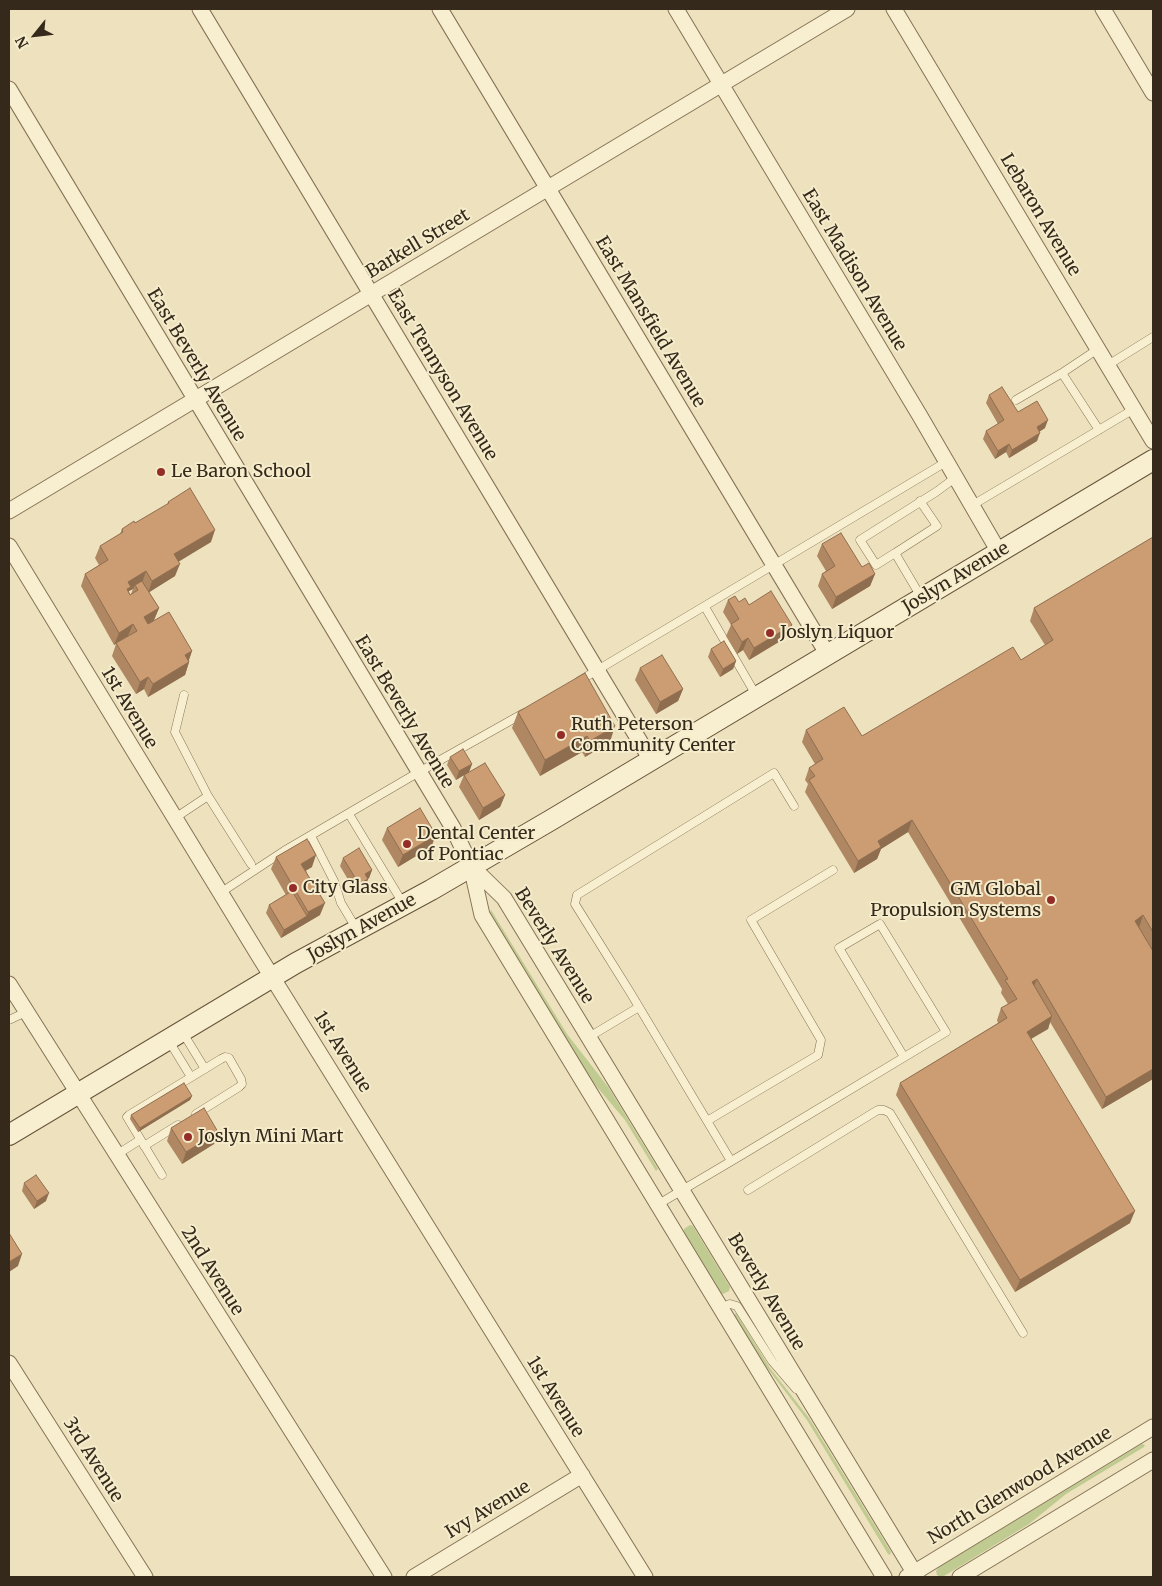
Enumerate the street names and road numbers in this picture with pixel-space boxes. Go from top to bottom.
street label: Lebaron Avenue [995,150,1085,280]
street label: East Madison Avenue [797,185,911,355]
street label: Barkell Street [362,205,474,283]
street label: East Mansfield Avenue [590,232,710,412]
street label: East Beverly Avenue [142,285,250,445]
street label: East Tennyson Avenue [382,286,502,464]
street label: Joslyn Avenue [899,538,1013,618]
street label: East Beverly Avenue [350,632,458,792]
street label: 1st Avenue [96,663,162,753]
street label: Beverly Avenue [510,884,598,1008]
street label: Joslyn Avenue [304,889,420,967]
street label: 1st Avenue [309,1008,375,1096]
street label: 2nd Avenue [176,1223,248,1319]
street label: Beverly Avenue [723,1230,809,1354]
street label: 1st Avenue [522,1353,588,1441]
street label: 3rd Avenue [58,1414,128,1506]
street label: North Glenwood Avenue [924,1423,1116,1549]
street label: Ivy Avenue [442,1476,534,1544]

